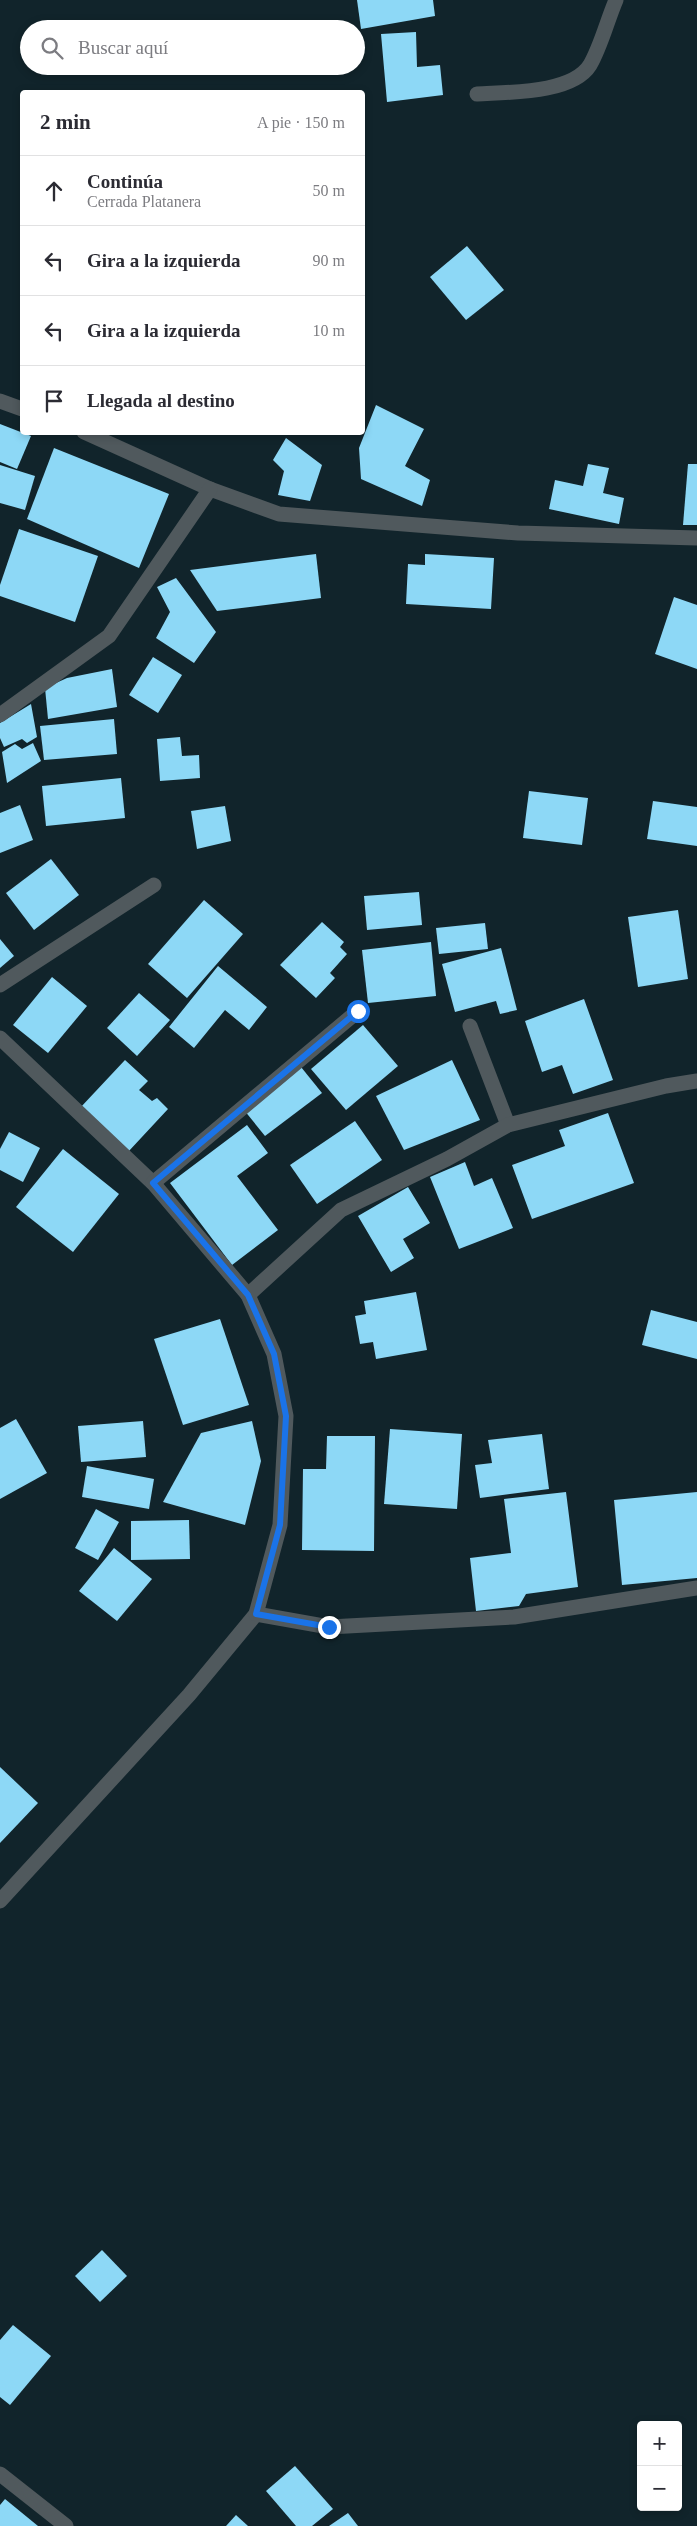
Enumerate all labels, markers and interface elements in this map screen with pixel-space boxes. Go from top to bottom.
search box [20,20,365,75]
icon: search [38,34,66,62]
text: Buscar aquí [78,37,168,58]
text: 2 min [40,110,91,134]
text: A pie · 150 m [257,114,345,131]
text: Continúa [87,171,163,192]
icon: ahead [40,177,68,205]
text: 50 m [313,182,345,199]
text: Cerrada Platanera [87,193,201,210]
icon: left [40,247,68,275]
text: Gira a la izquierda [87,250,241,271]
text: 90 m [313,252,345,269]
icon: left [40,317,68,345]
text: Gira a la izquierda [87,320,241,341]
text: 10 m [313,322,345,339]
icon: arrive [40,387,68,415]
text: Llegada al destino [87,390,235,411]
route start [347,1000,370,1023]
route end [318,1616,341,1639]
map controls [637,2421,682,2511]
button: + [637,2421,682,2466]
button: − [637,2466,682,2511]

